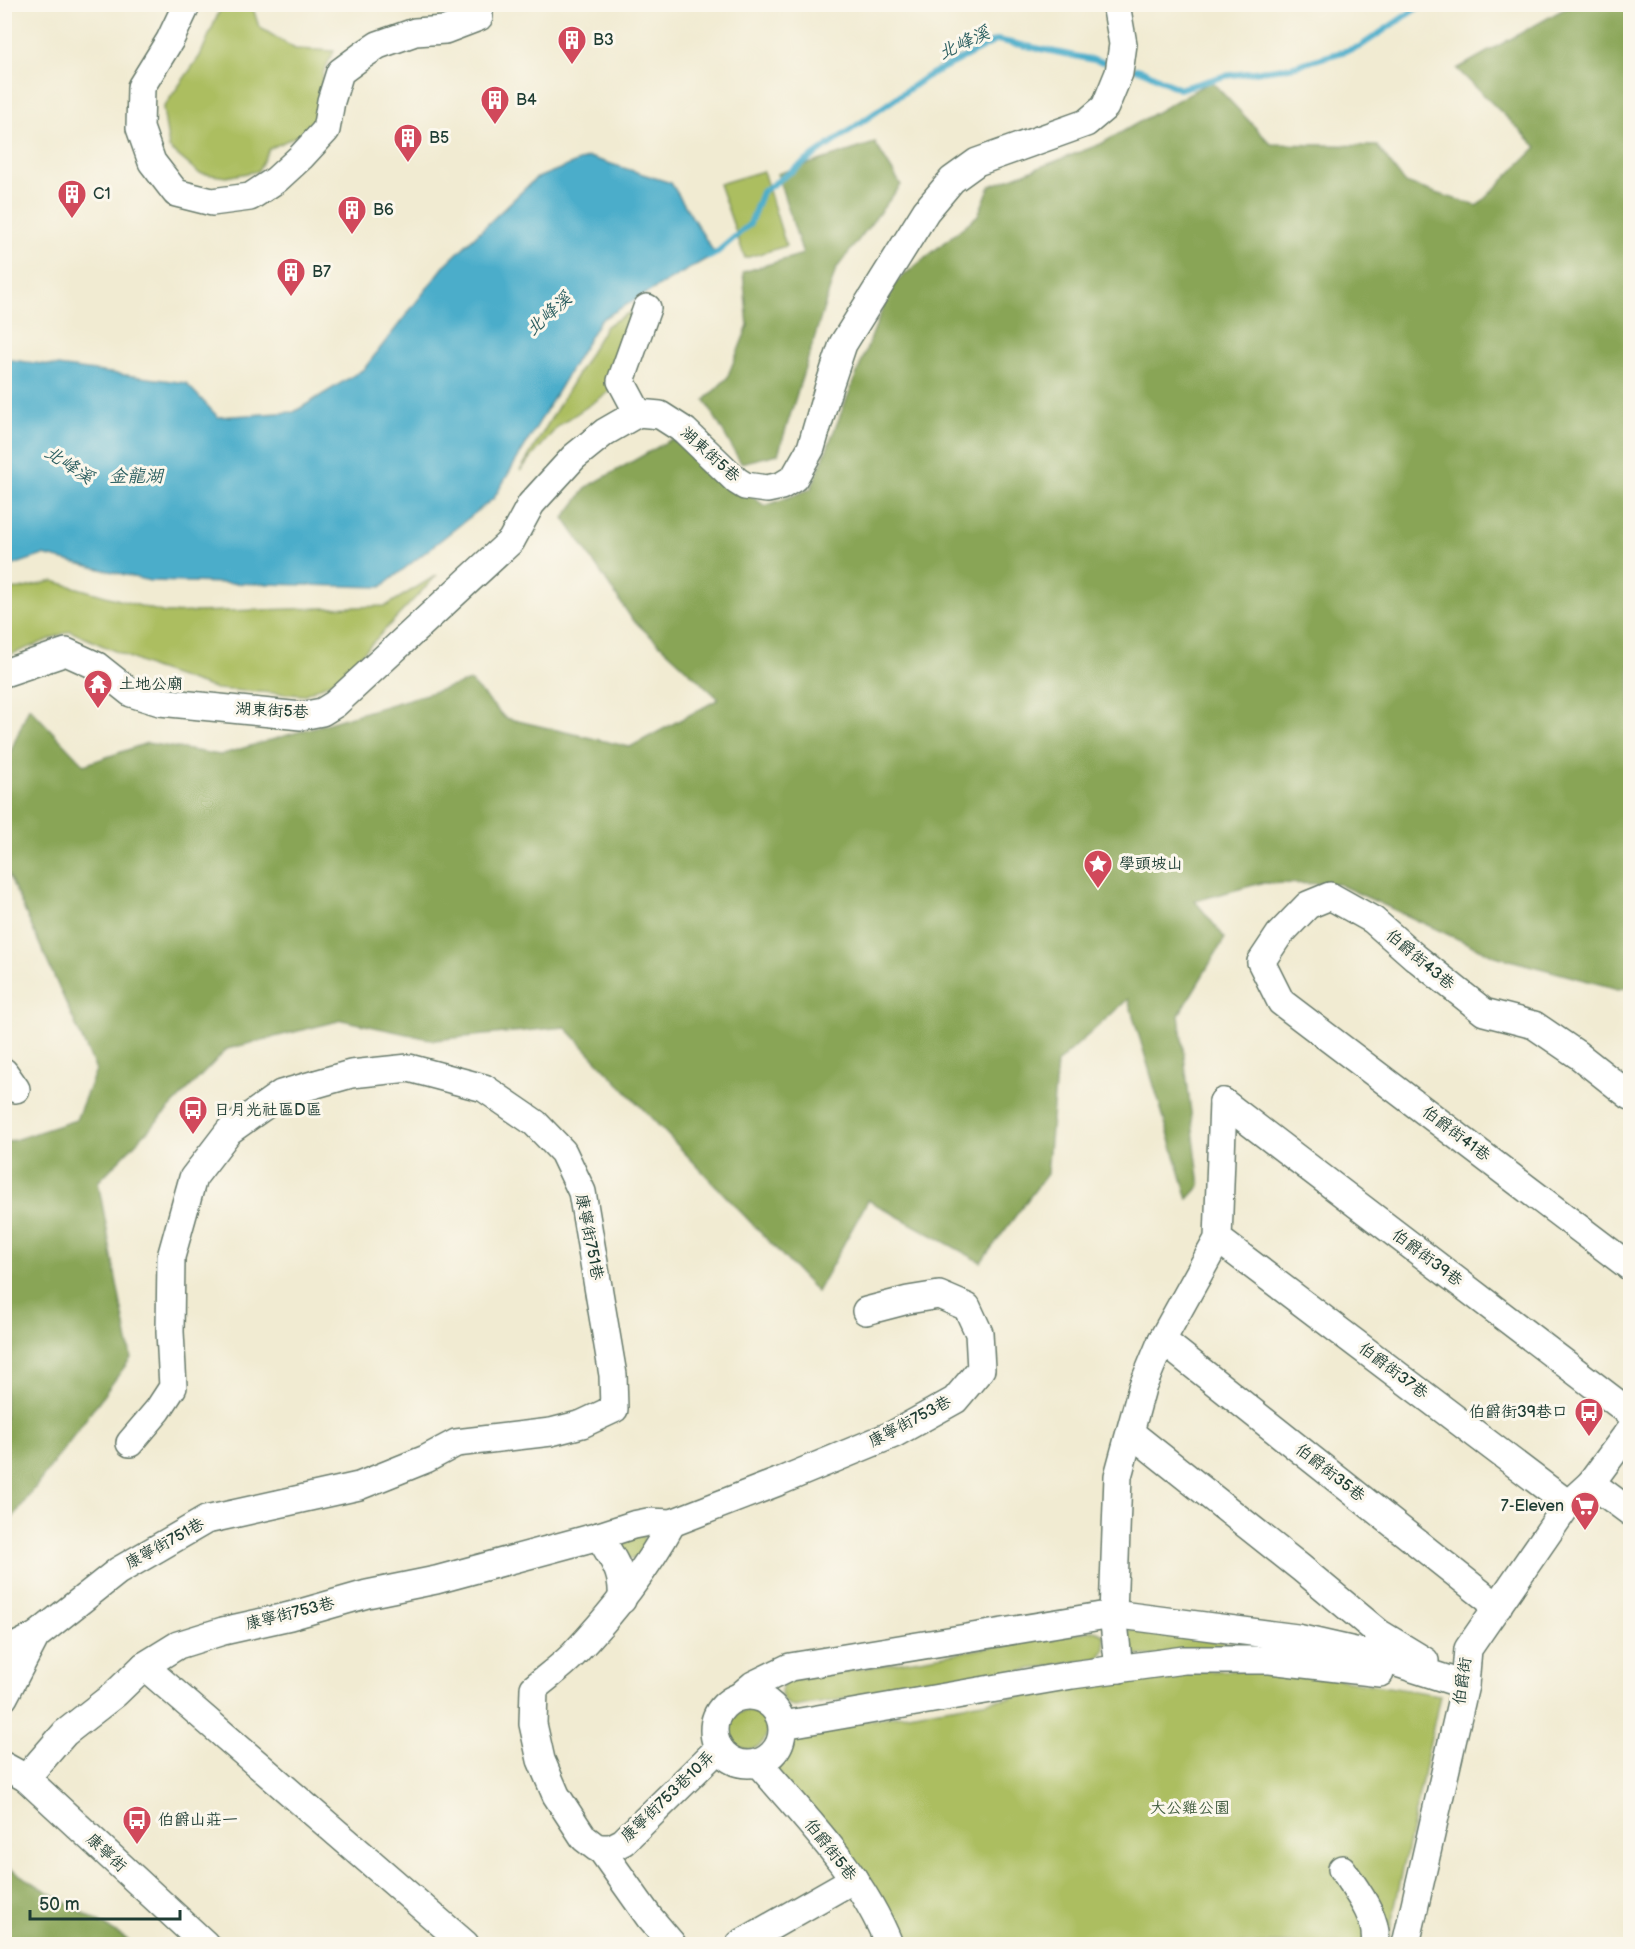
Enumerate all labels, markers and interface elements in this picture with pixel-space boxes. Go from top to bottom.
water label: 北峰溪 [935,22,994,64]
building icon: B3 [556,24,588,66]
place label: B3 [593,31,614,50]
building icon: B4 [479,84,511,126]
place label: B4 [516,91,537,110]
building icon: B5 [392,122,424,164]
place label: B5 [429,129,449,148]
building icon: C1 [56,178,88,220]
place label: C1 [93,185,111,204]
building icon: B6 [336,194,368,236]
place label: B6 [373,201,394,220]
building icon: B7 [275,256,307,298]
place label: B7 [312,263,331,282]
water label: 北峰溪 [522,287,577,340]
street label: 湖東街5巷 [676,423,744,487]
water label: 北峰溪 [41,441,98,489]
water label: 金龍湖 [109,466,165,487]
temple icon: 土地公廟 [82,668,114,710]
place label: 土地公廟 [119,675,183,694]
street label: 湖東街5巷 [235,700,309,722]
place icon: 學頭坡山 [1082,848,1114,890]
place label: 學頭坡山 [1119,855,1183,874]
street label: 伯爵街43巷 [1382,926,1458,994]
bus stop icon: 日月光社區D區 [177,1094,209,1136]
place label: 日月光社區D區 [214,1101,322,1120]
street label: 伯爵街41巷 [1418,1102,1494,1166]
street label: 康寧街751巷 [571,1192,607,1282]
street label: 伯爵街39巷 [1388,1225,1466,1291]
street label: 伯爵街37巷 [1355,1339,1431,1403]
street label: 康寧街753巷 [865,1392,955,1452]
bus stop icon: 伯爵街39巷口 [1573,1396,1605,1438]
place label: 伯爵街39巷口 [1469,1403,1568,1422]
street label: 伯爵街35巷 [1291,1440,1369,1506]
supermarket icon: 7-Eleven [1569,1490,1601,1532]
place label: 7-Eleven [1501,1497,1564,1516]
street label: 康寧街751巷 [122,1515,208,1573]
street label: 康寧街753巷 [244,1594,336,1634]
street label: 伯爵街 [1450,1656,1476,1706]
street label: 康寧街753巷10弄 [617,1748,719,1846]
park label: 大公雞公園 [1150,1799,1230,1818]
bus stop icon: 伯爵山莊一 [121,1804,153,1846]
place label: 伯爵山莊一 [158,1811,238,1830]
street label: 伯爵街5巷 [800,1815,860,1885]
street label: 康寧街 [82,1830,130,1876]
scale bar [30,1883,180,1921]
text: 50 m [39,1894,80,1915]

